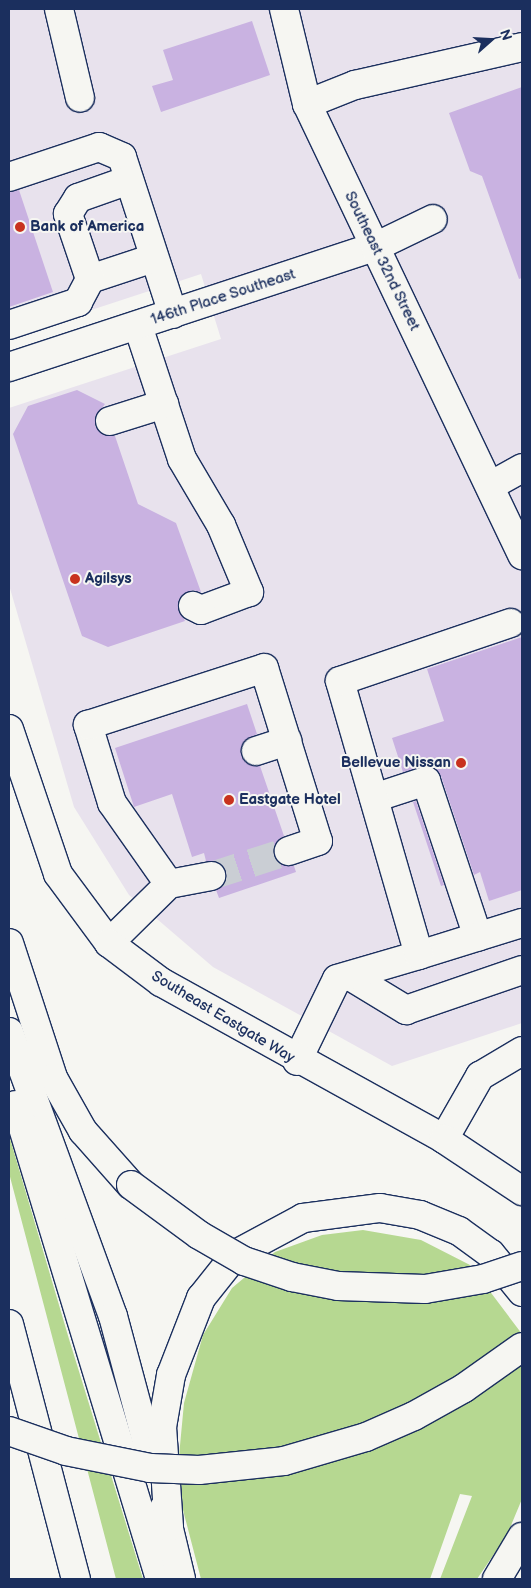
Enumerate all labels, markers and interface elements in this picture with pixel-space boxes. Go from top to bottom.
north arrow [466,15,516,65]
text: N [496,27,515,43]
street label: Southeast 32nd Street [340,189,424,333]
place label: Bank of America [30,218,144,236]
marker: Bank of America [14,221,26,233]
street label: 146th Place Southeast [148,265,298,329]
place label: Agilsys [85,570,132,588]
marker: Agilsys [69,573,81,585]
place label: Bellevue Nissan [341,754,451,772]
marker: Bellevue Nissan [455,757,467,769]
place label: Eastgate Hotel [239,791,341,809]
marker: Eastgate Hotel [223,794,235,806]
street label: Southeast Eastgate Way [148,967,298,1067]

